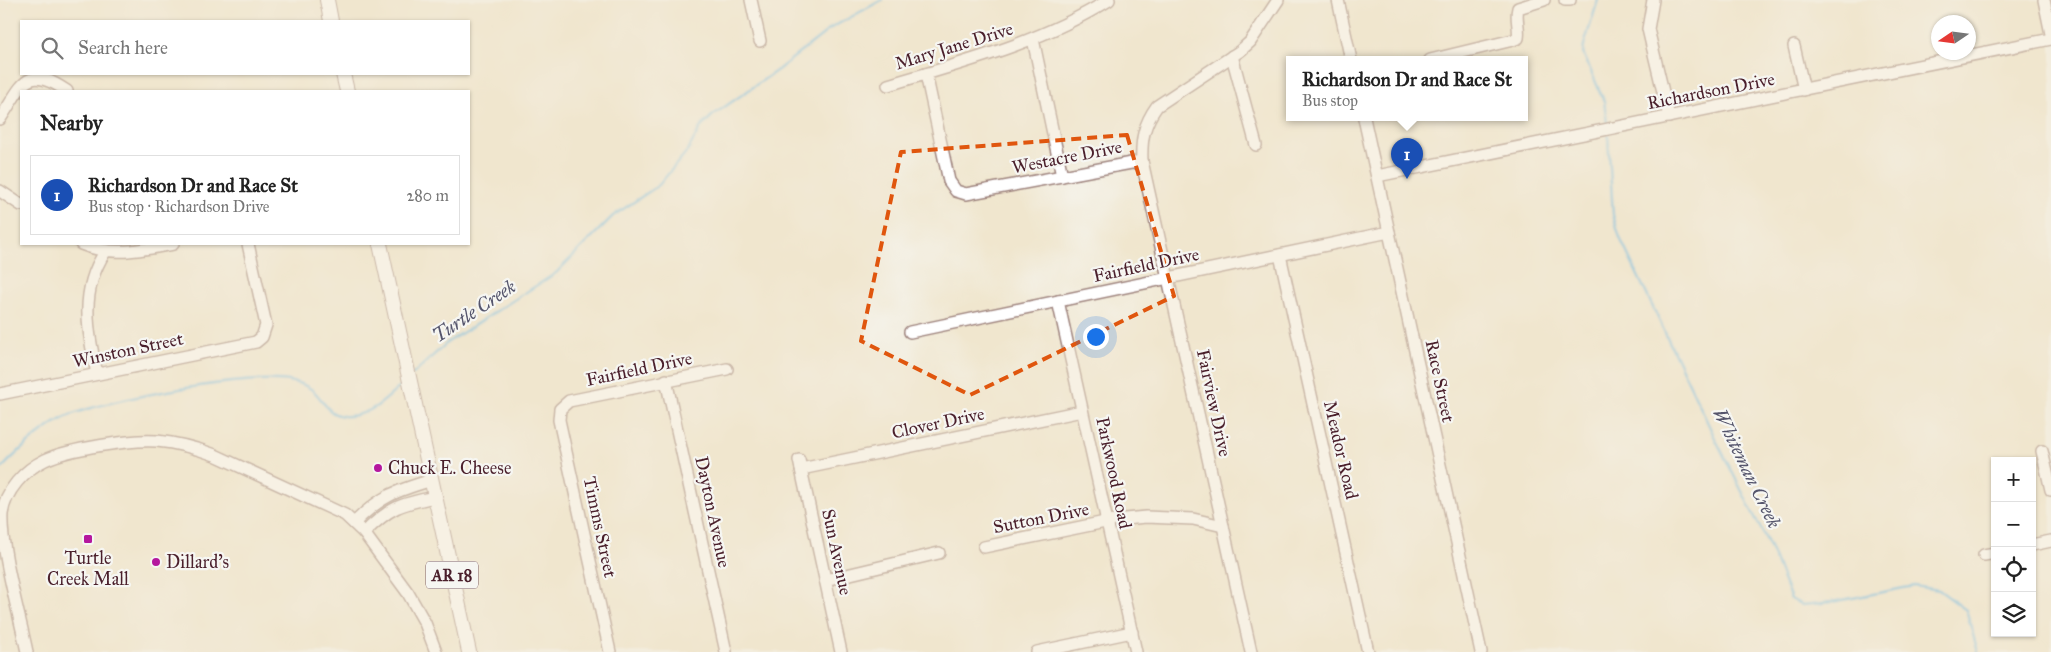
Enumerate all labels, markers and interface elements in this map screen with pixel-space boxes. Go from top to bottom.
north arrow [1931,15,1976,60]
street label: Mary Jane Drive [892,18,1016,75]
search box [20,20,470,75]
icon: search [38,34,66,62]
text: Search here [78,36,168,59]
popup [1286,56,1528,121]
text: Richardson Dr and Race St [1302,68,1512,91]
street label: Richardson Drive [1645,68,1777,114]
text: Bus stop [1302,91,1358,110]
text: Nearby [40,110,103,136]
street label: Westacre Drive [1010,136,1124,178]
pin: 1 [1391,138,1423,179]
text: Richardson Dr and Race St [88,174,298,197]
text: 1 [54,186,60,205]
text: 280 m [406,186,449,205]
text: Bus stop · Richardson Drive [88,197,270,216]
street label: Fairfield Drive [1091,243,1201,287]
water label: Turtle Creek [428,274,520,347]
your location [1083,324,1109,350]
street label: Winston Street [71,327,186,372]
street label: Race Street [1421,338,1460,425]
street label: Fairfield Drive [584,347,694,391]
street label: Fairview Drive [1192,347,1236,459]
street label: Meador Road [1319,398,1363,502]
street label: Clover Drive [890,402,986,444]
water label: Whiteman Creek [1708,404,1786,532]
street label: Parkwood Road [1091,415,1137,531]
street label: Dayton Avenue [690,454,736,570]
place label: Chuck E. Cheese [388,457,511,479]
map controls [1991,457,2036,637]
button: + [1991,457,2036,502]
marker: Chuck E. Cheese [372,462,384,474]
street label: Timms Street [579,474,622,580]
street label: Sutton Drive [991,498,1091,538]
button: − [1991,502,2036,547]
street label: Sun Avenue [817,507,857,597]
marker: Turtle Creek Mall [82,533,94,545]
place label: Turtle Creek Mall [47,547,129,590]
button: locate [1991,547,2036,592]
place label: Dillard's [166,551,229,573]
marker: Dillard's [150,556,162,568]
road number: AR 18 [426,562,478,588]
button: layers [1991,592,2036,637]

